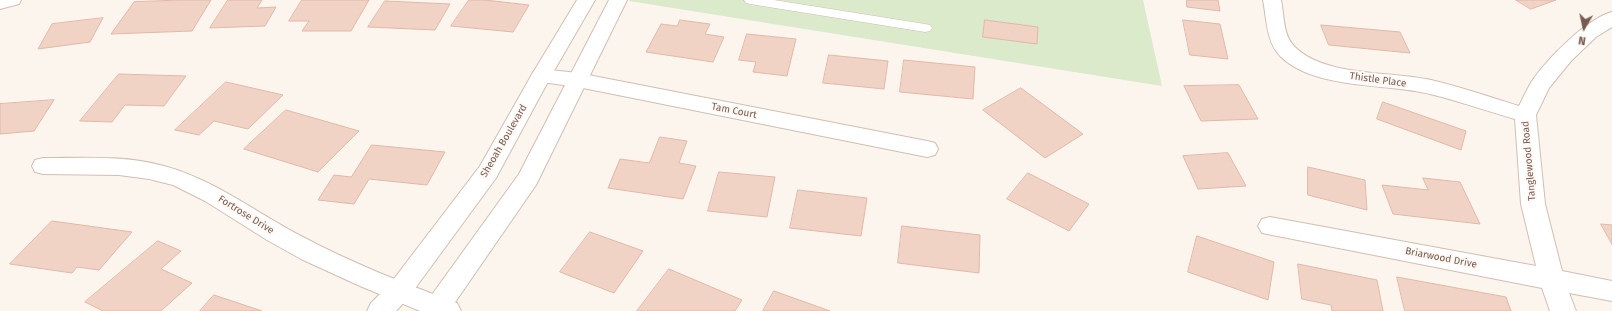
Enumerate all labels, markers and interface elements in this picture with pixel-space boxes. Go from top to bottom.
north arrow [1564,8,1604,48]
text: N [1577,33,1587,47]
street label: Thistle Place [1349,70,1407,90]
street label: Tam Court [710,101,758,121]
street label: Sheoah Boulevard [478,102,530,180]
street label: Tanglewood Road [1520,121,1538,201]
street label: Fortrose Drive [216,193,276,237]
street label: Briarwood Drive [1404,245,1478,271]

